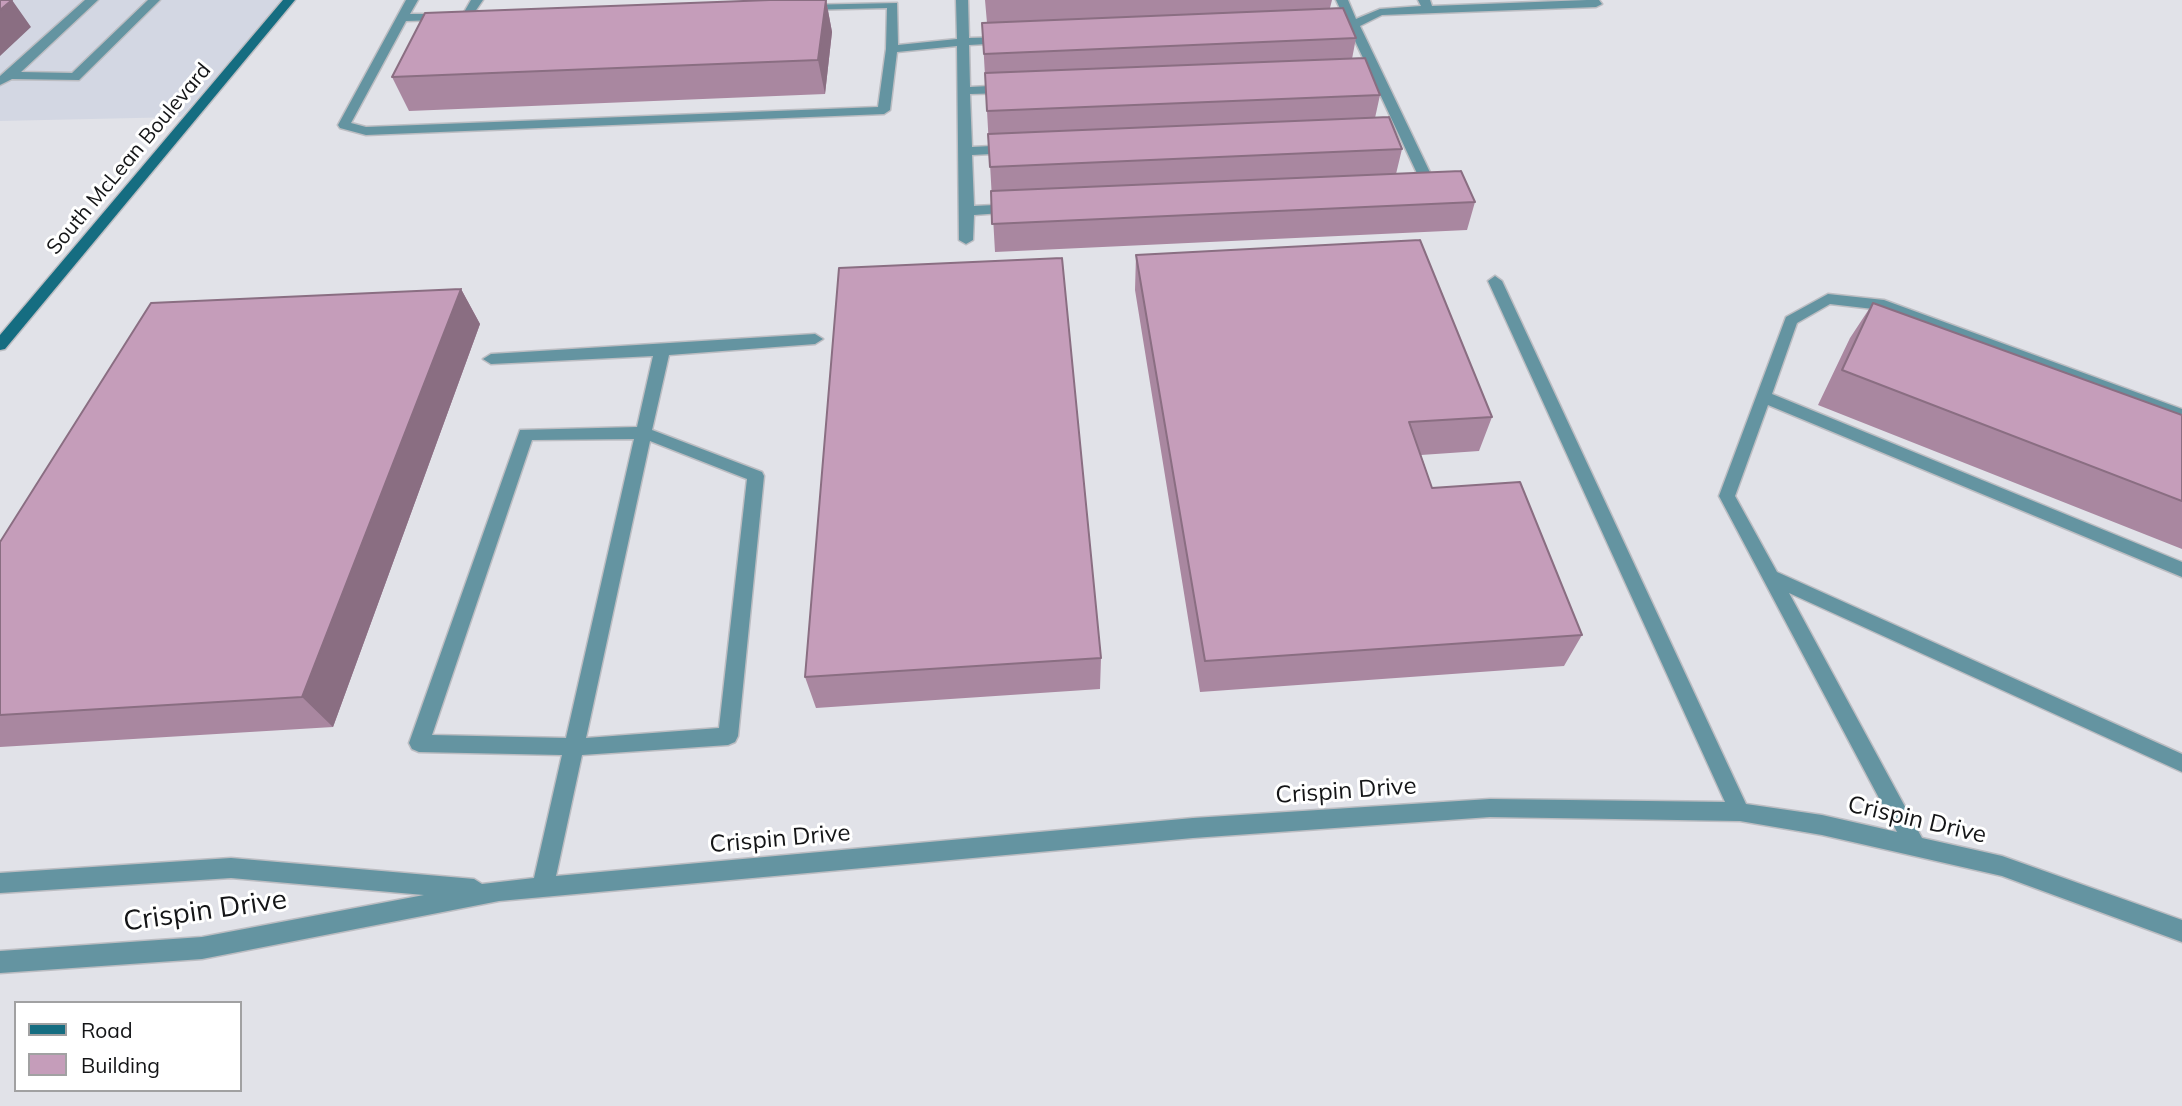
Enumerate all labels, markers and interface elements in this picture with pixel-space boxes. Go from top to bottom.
street label: South McLean Boulevard [42,58,216,260]
street label: Crispin Drive [1275,772,1417,810]
street label: Crispin Drive [1845,790,1989,850]
street label: Crispin Drive [708,819,852,859]
street label: Crispin Drive [121,883,289,939]
legend [14,1001,242,1092]
text: Road [81,1017,132,1043]
text: Building [81,1052,160,1078]

